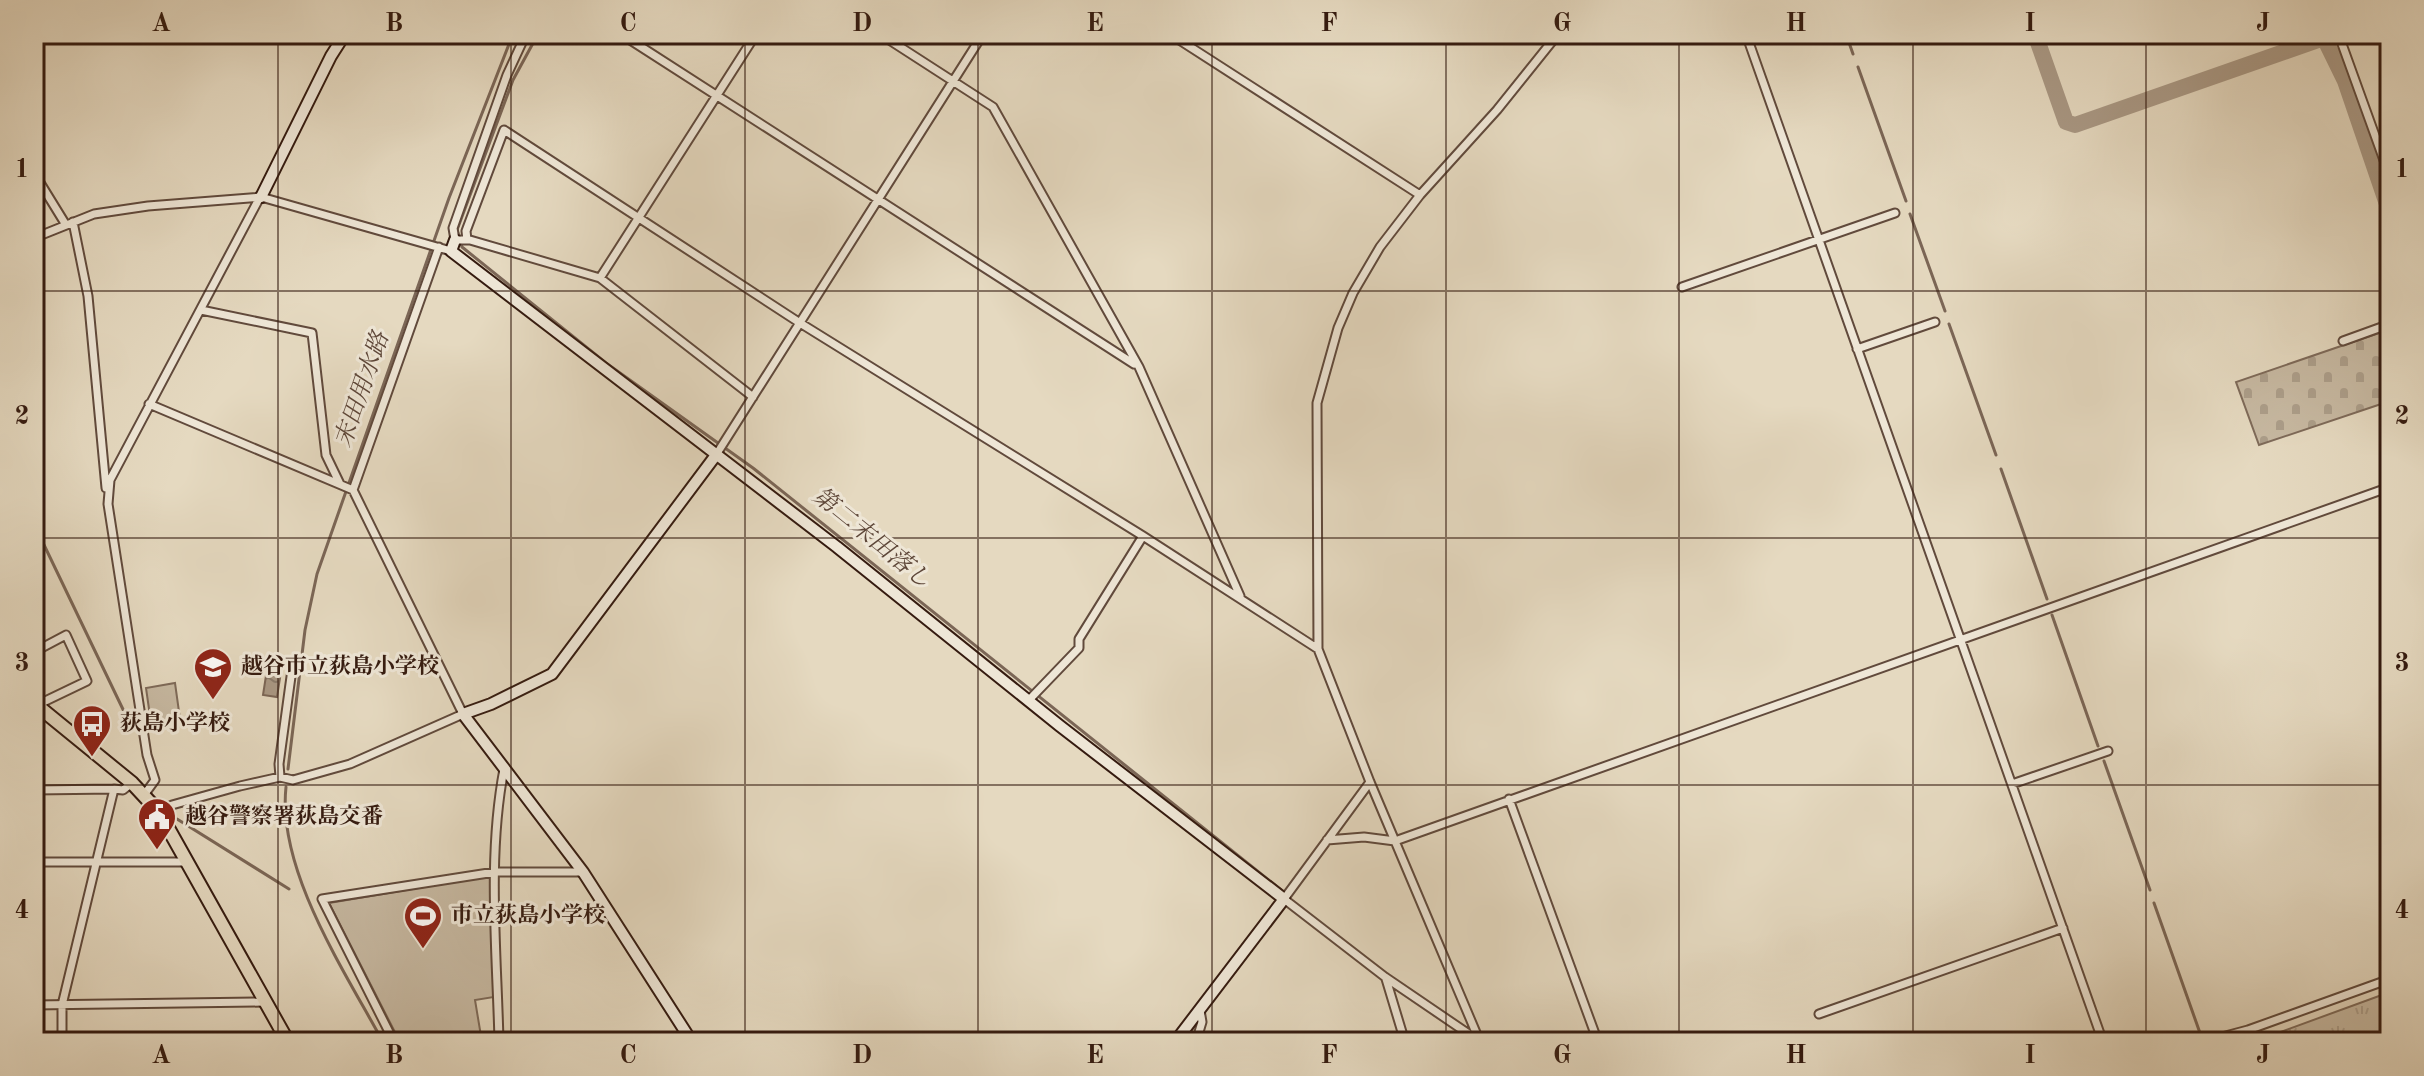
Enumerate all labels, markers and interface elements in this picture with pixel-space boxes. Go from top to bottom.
text: A [151,11,171,37]
text: B [385,11,403,37]
text: C [619,11,637,37]
text: D [852,11,872,37]
text: E [1086,11,1104,37]
text: F [1320,11,1338,37]
text: G [1553,11,1571,37]
text: H [1785,11,1807,37]
text: I [2024,11,2036,37]
text: J [2256,11,2270,37]
text: 1 [14,157,30,183]
text: 1 [2394,157,2410,183]
water label: 末田用水路 [329,326,395,451]
text: 2 [14,404,30,430]
text: 2 [2394,404,2410,430]
water label: 第二末田落し [807,482,936,594]
school or university icon: 越谷市立荻島小学校 [192,646,234,701]
text: 3 [14,651,30,677]
text: 3 [2394,651,2410,677]
place label: 越谷市立荻島小学校 [241,654,439,678]
bus stop icon: 荻島小学校 [71,703,113,758]
place label: 荻島小学校 [120,711,230,735]
public building icon: 越谷警察署荻島交番 [136,796,178,851]
place label: 越谷警察署荻島交番 [185,804,383,828]
sports icon: 市立荻島小学校 [402,895,444,950]
text: 4 [14,898,30,924]
text: 4 [2394,898,2410,924]
place label: 市立荻島小学校 [451,903,605,927]
text: A [151,1043,171,1069]
text: B [385,1043,403,1069]
text: C [619,1043,637,1069]
text: D [852,1043,872,1069]
text: E [1086,1043,1104,1069]
text: F [1320,1043,1338,1069]
text: G [1553,1043,1571,1069]
text: H [1785,1043,1807,1069]
text: I [2024,1043,2036,1069]
text: J [2256,1043,2270,1069]

